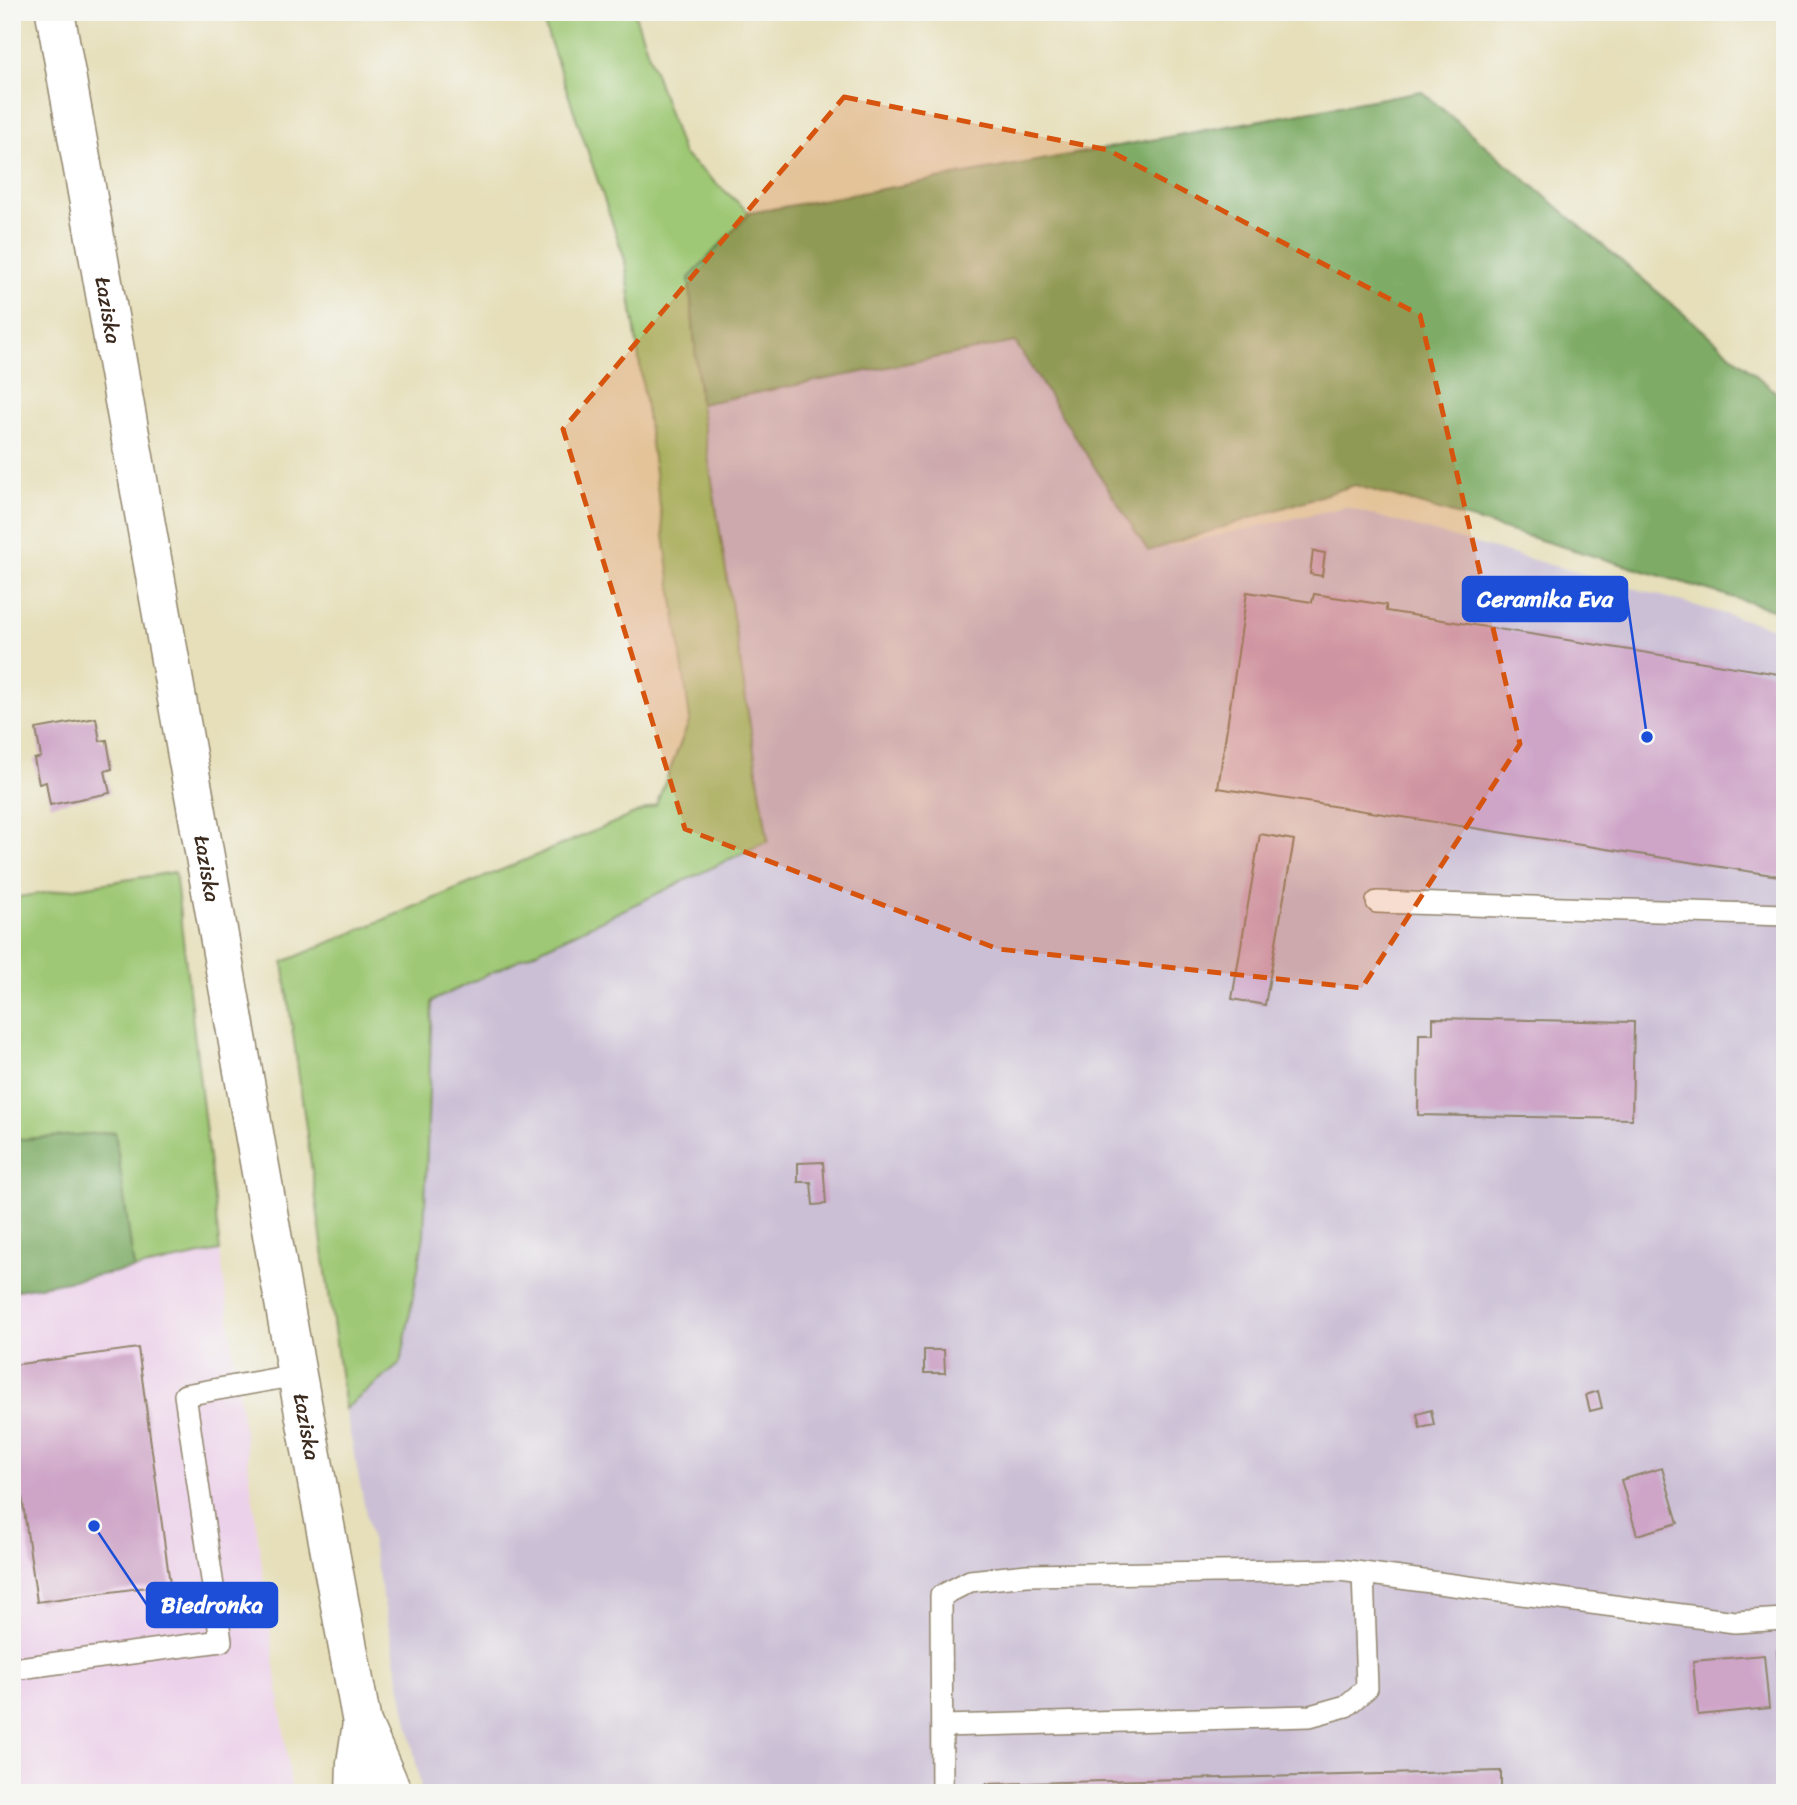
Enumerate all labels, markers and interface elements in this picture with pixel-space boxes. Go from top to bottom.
street label: Łaziska [83,274,133,347]
callout: Ceramika Eva [1463,577,1627,621]
text: Ceramika Eva [1476,579,1614,620]
street label: Łaziska [182,832,232,906]
street label: Łaziska [282,1390,332,1464]
callout: Biedronka [147,1583,277,1627]
text: Biedronka [161,1585,263,1626]

